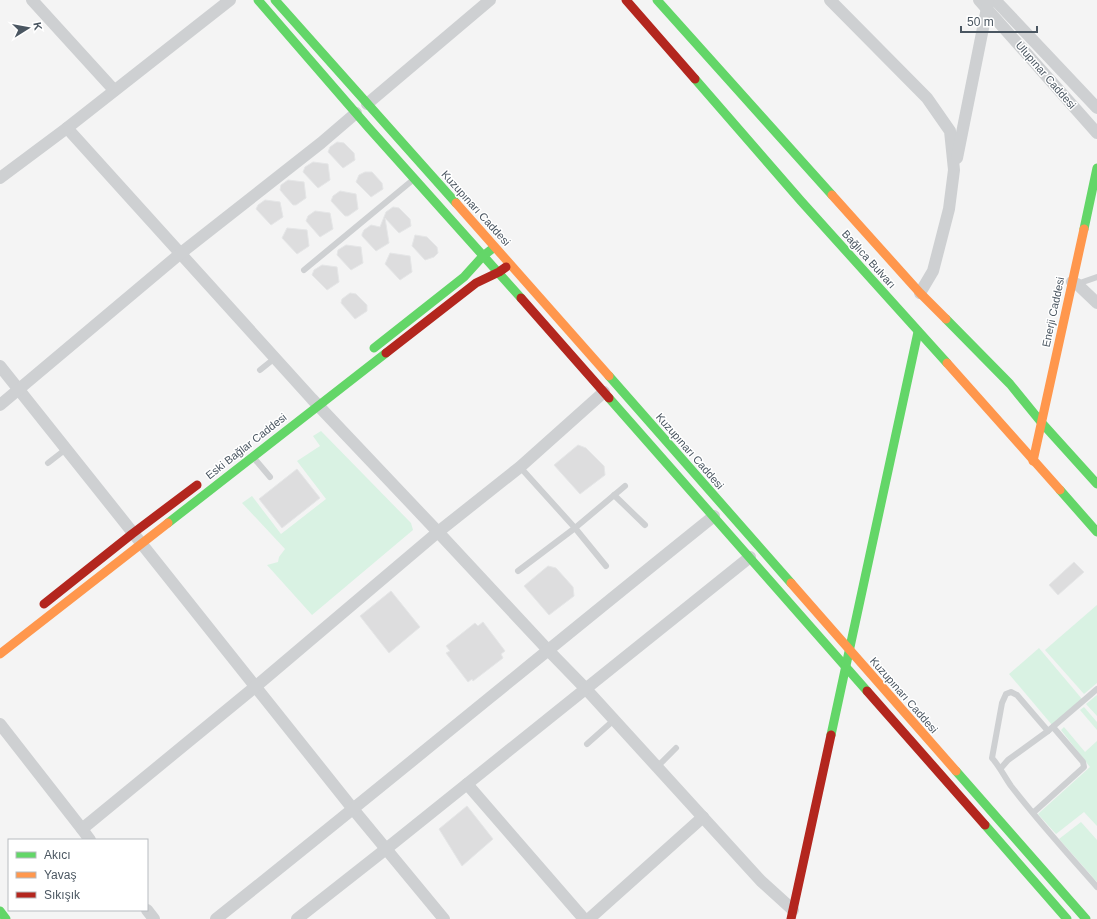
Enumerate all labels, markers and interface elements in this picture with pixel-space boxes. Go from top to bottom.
north arrow [8,8,48,48]
scale bar [961,8,1037,34]
text: 50 m [967,15,994,29]
text: K [31,21,44,31]
street label: Ulupınar Caddesi [1014,39,1078,111]
street label: Kuzupınarı Caddesi [439,168,513,248]
street label: Bağlıca Bulvarı [840,227,898,291]
street label: Enerji Caddesi [1040,276,1066,348]
street label: Eski Bağlar Caddesi [203,411,289,481]
street label: Kuzupınarı Caddesi [654,411,726,491]
street label: Kuzupınarı Caddesi [868,655,940,735]
legend [8,839,148,911]
text: Akıcı [44,848,71,862]
text: Yavaş [44,868,76,882]
text: Sıkışık [44,888,81,902]

